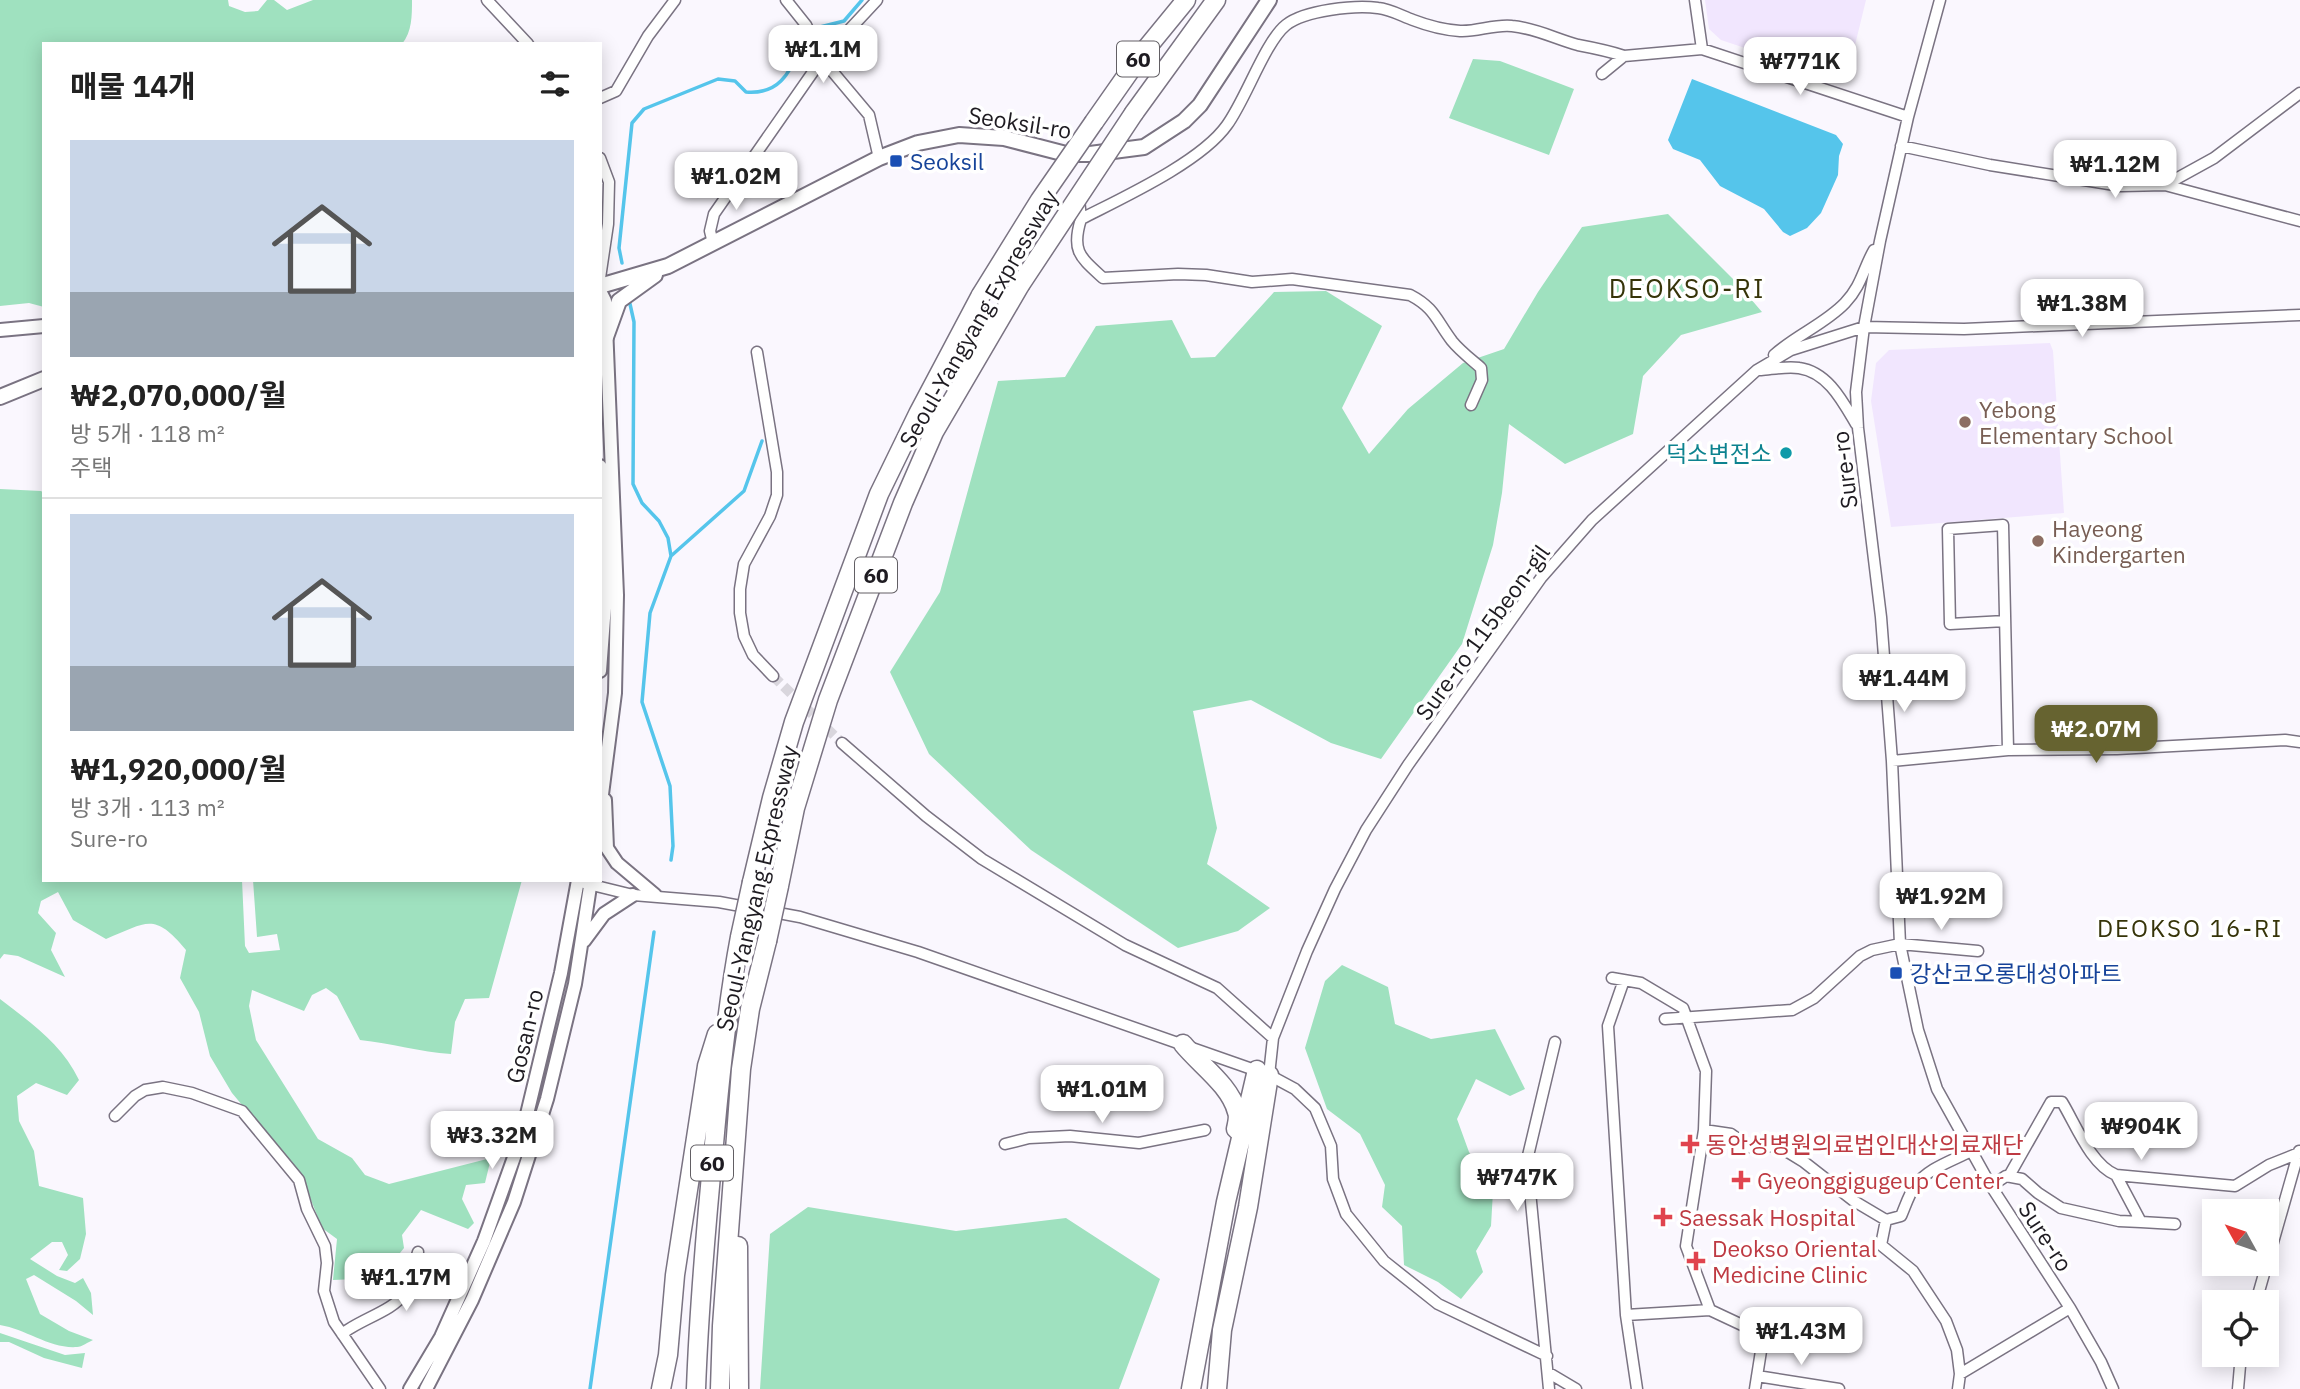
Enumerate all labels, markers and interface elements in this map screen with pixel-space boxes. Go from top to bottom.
pin: ₩1.1M [774,25,872,85]
text: ₩1.1M [784,33,862,63]
pin: ₩771K [1751,38,1849,97]
road number: 60 [1117,42,1159,76]
text: ₩771K [1760,45,1840,75]
icon: filters [536,65,574,103]
text: 매물 14개 [70,66,196,105]
street label: Seoksil-ro [966,99,1074,145]
pin: ₩1.12M [2058,140,2172,200]
place label: Seoksil [910,146,984,176]
text: ₩1.12M [2070,148,2160,178]
pin: ₩1.02M [679,152,793,212]
marker: Seoksil [888,153,904,169]
text: ₩1.02M [691,160,781,190]
street label: Seoul-Yangyang Expressway [892,183,1064,452]
icon: home [259,186,385,312]
district label: DEOKSO-RI [1609,271,1765,305]
pin: ₩1.38M [2025,280,2139,339]
text: ₩1.38M [2037,287,2127,317]
text: ₩2,070,000/월 [70,375,287,414]
place label: Yebong Elementary School [1979,394,2173,450]
marker: Yebong Elementary School [1957,414,1973,430]
text: 방 5개 · 118 m² [70,418,225,448]
street label: Sure-ro [1824,429,1864,511]
place label: 덕소변전소 [1666,438,1772,468]
marker: 덕소변전소 [1778,445,1794,461]
text: 주택 [70,452,112,482]
place label: Hayeong Kindergarten [2052,513,2186,569]
marker: Hayeong Kindergarten [2030,533,2046,549]
street label: Sure-ro 115beon-gil [1408,538,1556,726]
road number: 60 [855,558,897,592]
icon: home [259,560,385,686]
pin: ₩1.44M [1847,654,1961,714]
text: ₩1.44M [1859,662,1949,692]
pin: ₩2.07M [2039,706,2153,765]
text: ₩2.07M [2051,713,2141,743]
street label: Seoul-Yangyang Expressway [708,742,804,1034]
text: ₩1,920,000/월 [70,749,287,788]
text: 방 3개 · 113 m² [70,792,225,822]
text: Sure-ro [70,823,148,853]
pin: ₩1.92M [1884,872,1998,932]
text: ₩1.92M [1896,880,1986,910]
district label: DEOKSO 16-RI [2097,912,2283,944]
place label: 강산코오롱대성아파트 [1910,958,2122,988]
marker: 강산코오롱대성아파트 [1888,965,1904,981]
street label: Gosan-ro [499,986,549,1086]
pin: ₩1.01M [1045,1066,1159,1125]
text: ₩1.01M [1057,1073,1147,1103]
pin: ₩904K [2092,1102,2190,1162]
text: ₩904K [2101,1110,2181,1140]
pin: ₩3.32M [435,1112,549,1171]
text: ₩3.32M [447,1119,537,1149]
place label: 동안성병원의료법인대산의료재단 [1706,1129,2023,1159]
marker: 동안성병원의료법인대산의료재단 [1680,1134,1700,1154]
road number: 60 [691,1146,733,1180]
pin: ₩747K [1468,1154,1566,1213]
text: ₩747K [1477,1161,1557,1191]
place label: Gyeonggigugeup Center [1757,1165,2004,1195]
marker: Gyeonggigugeup Center [1731,1170,1751,1190]
street label: Sure-ro [2012,1195,2080,1277]
north arrow [2202,1199,2278,1276]
map controls [2202,1199,2279,1367]
place label: Saessak Hospital [1679,1202,1855,1232]
marker: Saessak Hospital [1653,1207,1673,1227]
place label: Deokso Oriental Medicine Clinic [1712,1233,1877,1289]
marker: Deokso Oriental Medicine Clinic [1686,1251,1706,1271]
pin: ₩1.17M [349,1254,463,1313]
text: ₩1.17M [361,1261,451,1291]
button: locate [2202,1290,2279,1367]
pin: ₩1.43M [1744,1308,1858,1367]
text: ₩1.43M [1756,1315,1846,1345]

